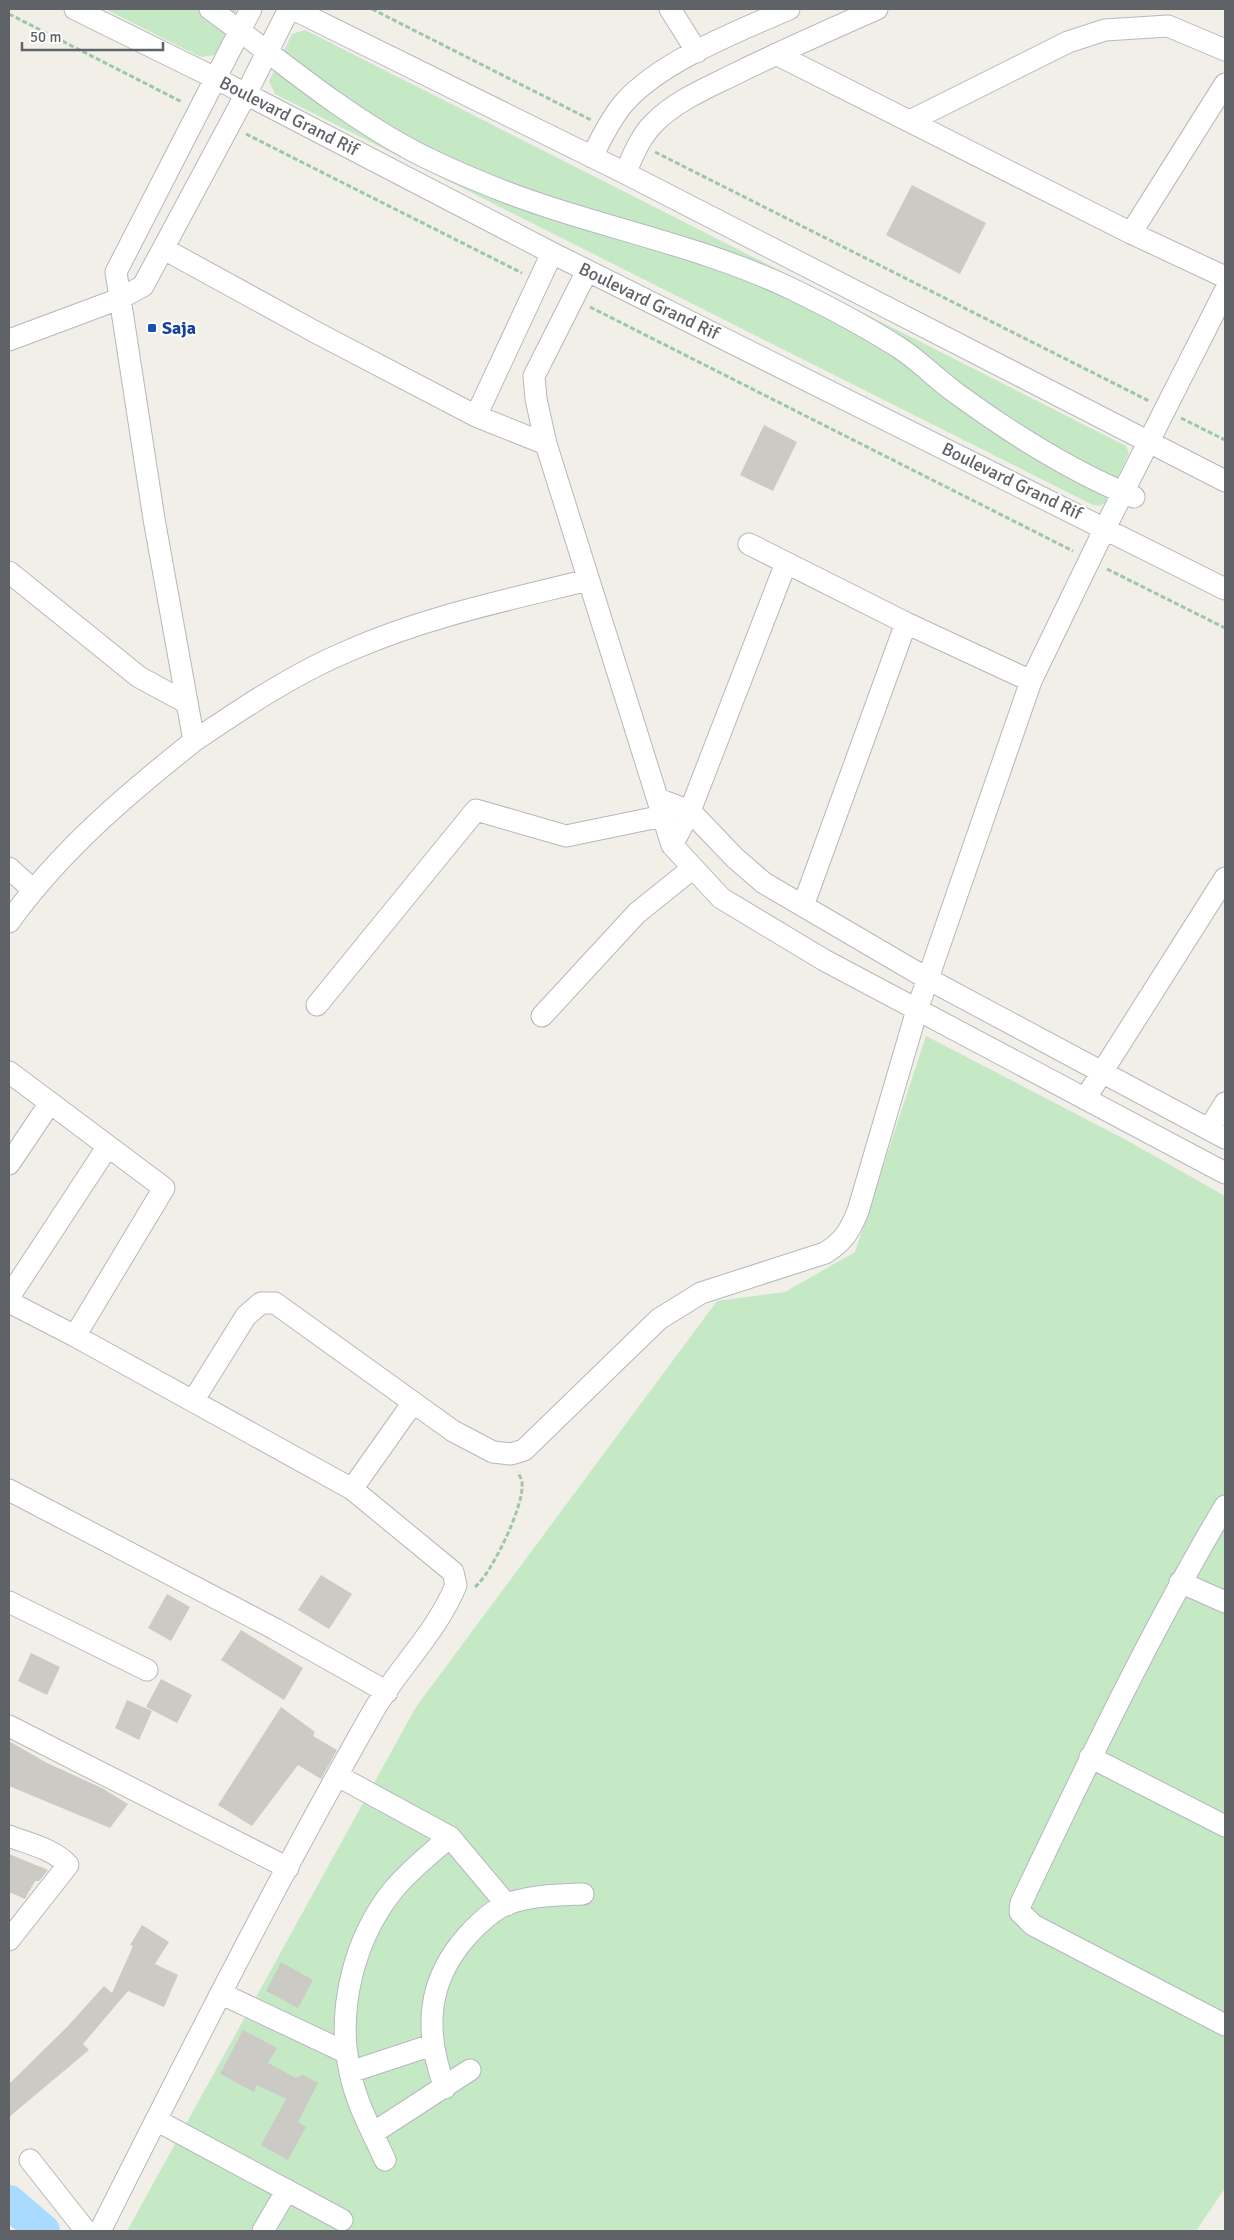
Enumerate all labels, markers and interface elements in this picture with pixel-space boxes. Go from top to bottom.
scale bar [22,20,164,52]
text: 50 m [30,28,61,46]
street label: Boulevard Grand Rif [216,71,363,161]
street label: Boulevard Grand Rif [575,257,724,345]
place label: Saja [162,317,196,339]
marker: Saja [146,322,158,334]
street label: Boulevard Grand Rif [938,437,1087,525]

